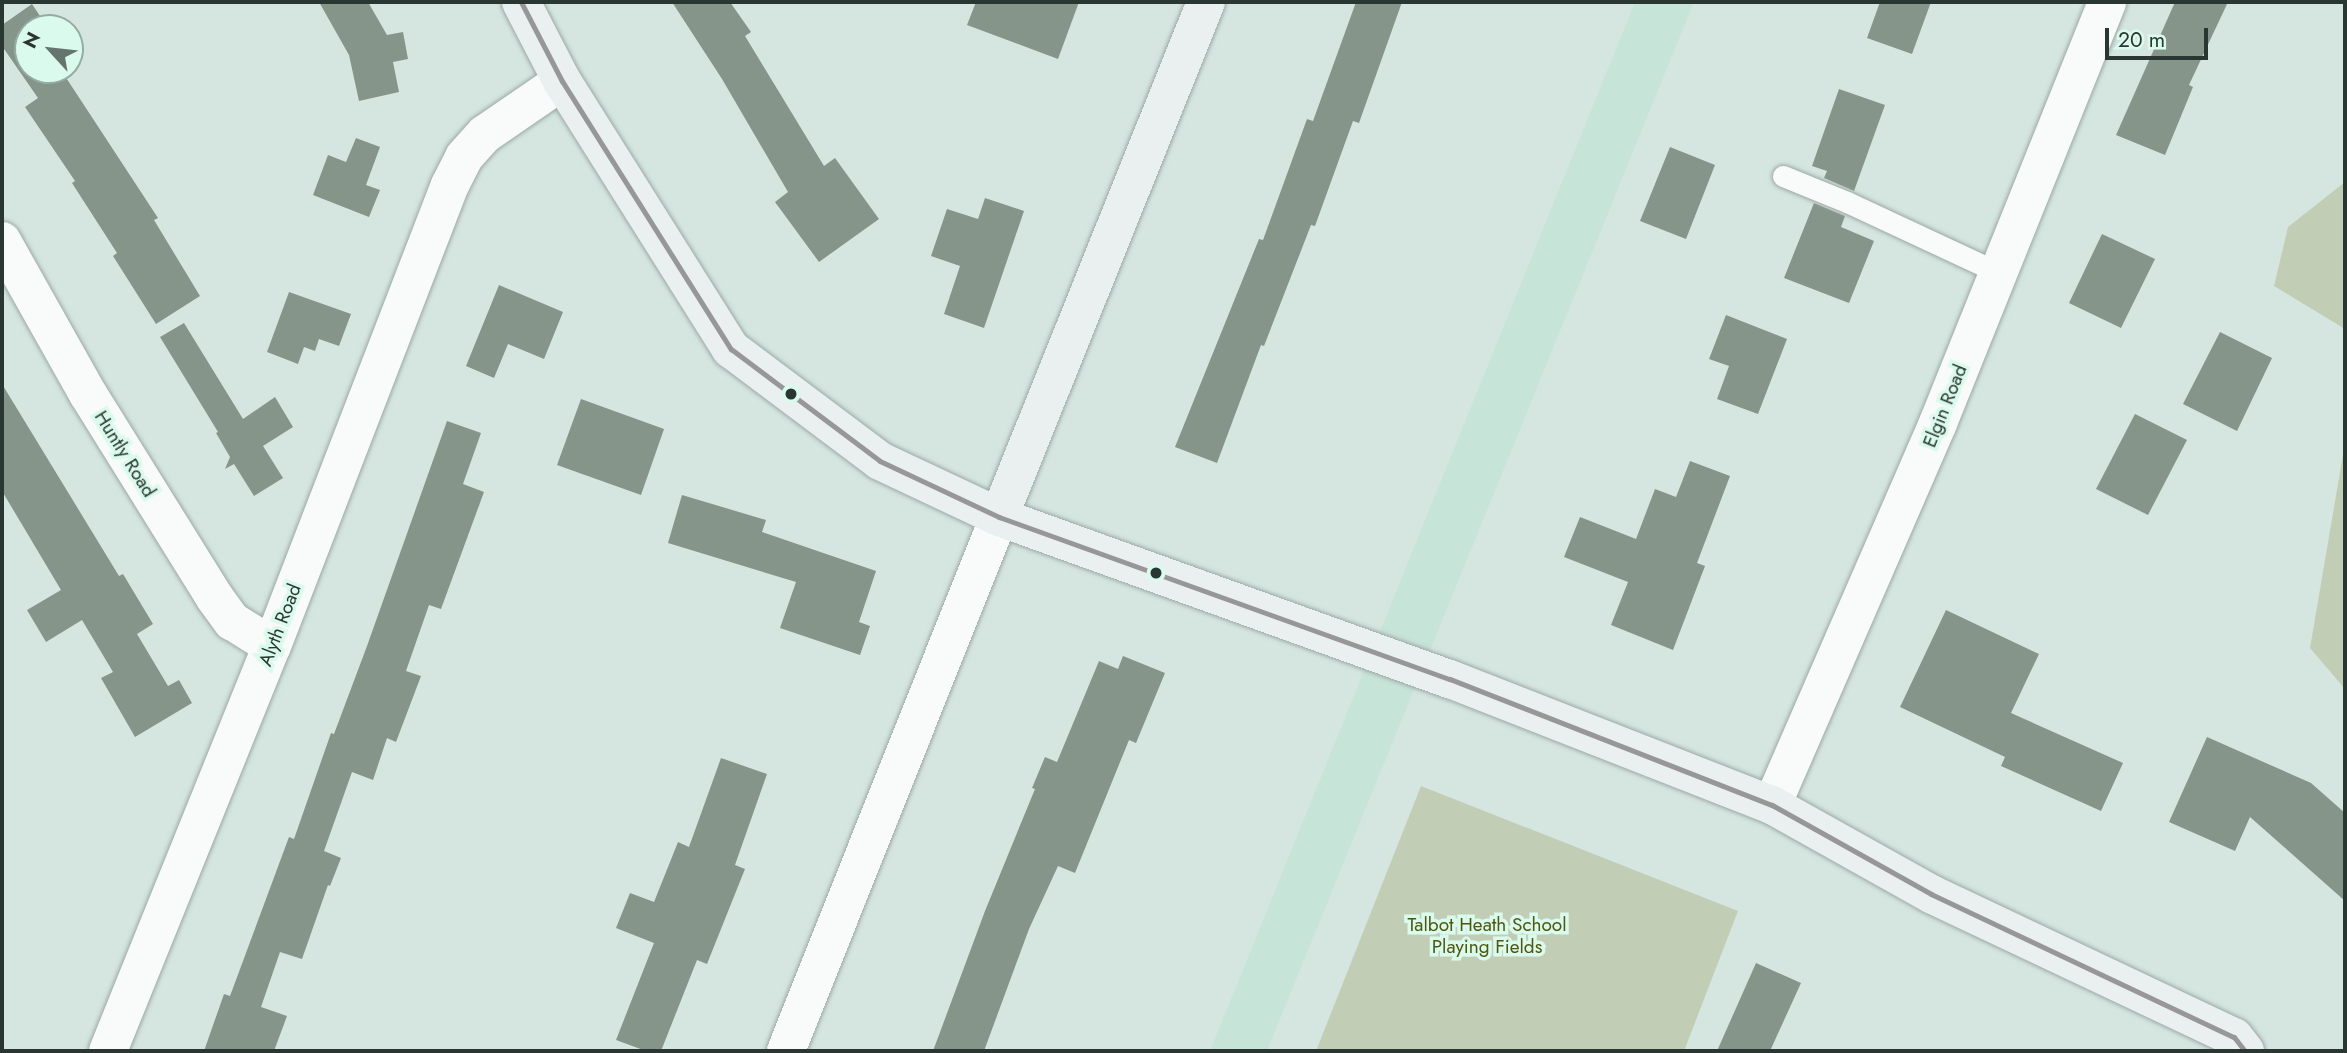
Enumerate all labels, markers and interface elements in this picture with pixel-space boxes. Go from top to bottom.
north arrow [14,14,84,84]
scale bar [2109,14,2212,58]
text: 20 m [2118,25,2165,55]
text: N [16,27,47,53]
street label: Elgin Road [1918,361,1972,451]
unlabelled marker [784,387,798,401]
street label: Huntly Road [89,407,161,501]
unlabelled marker [1149,566,1163,580]
street label: Alyth Road [254,581,306,669]
park label: Talbot Heath School Playing Fields [1407,914,1567,958]

